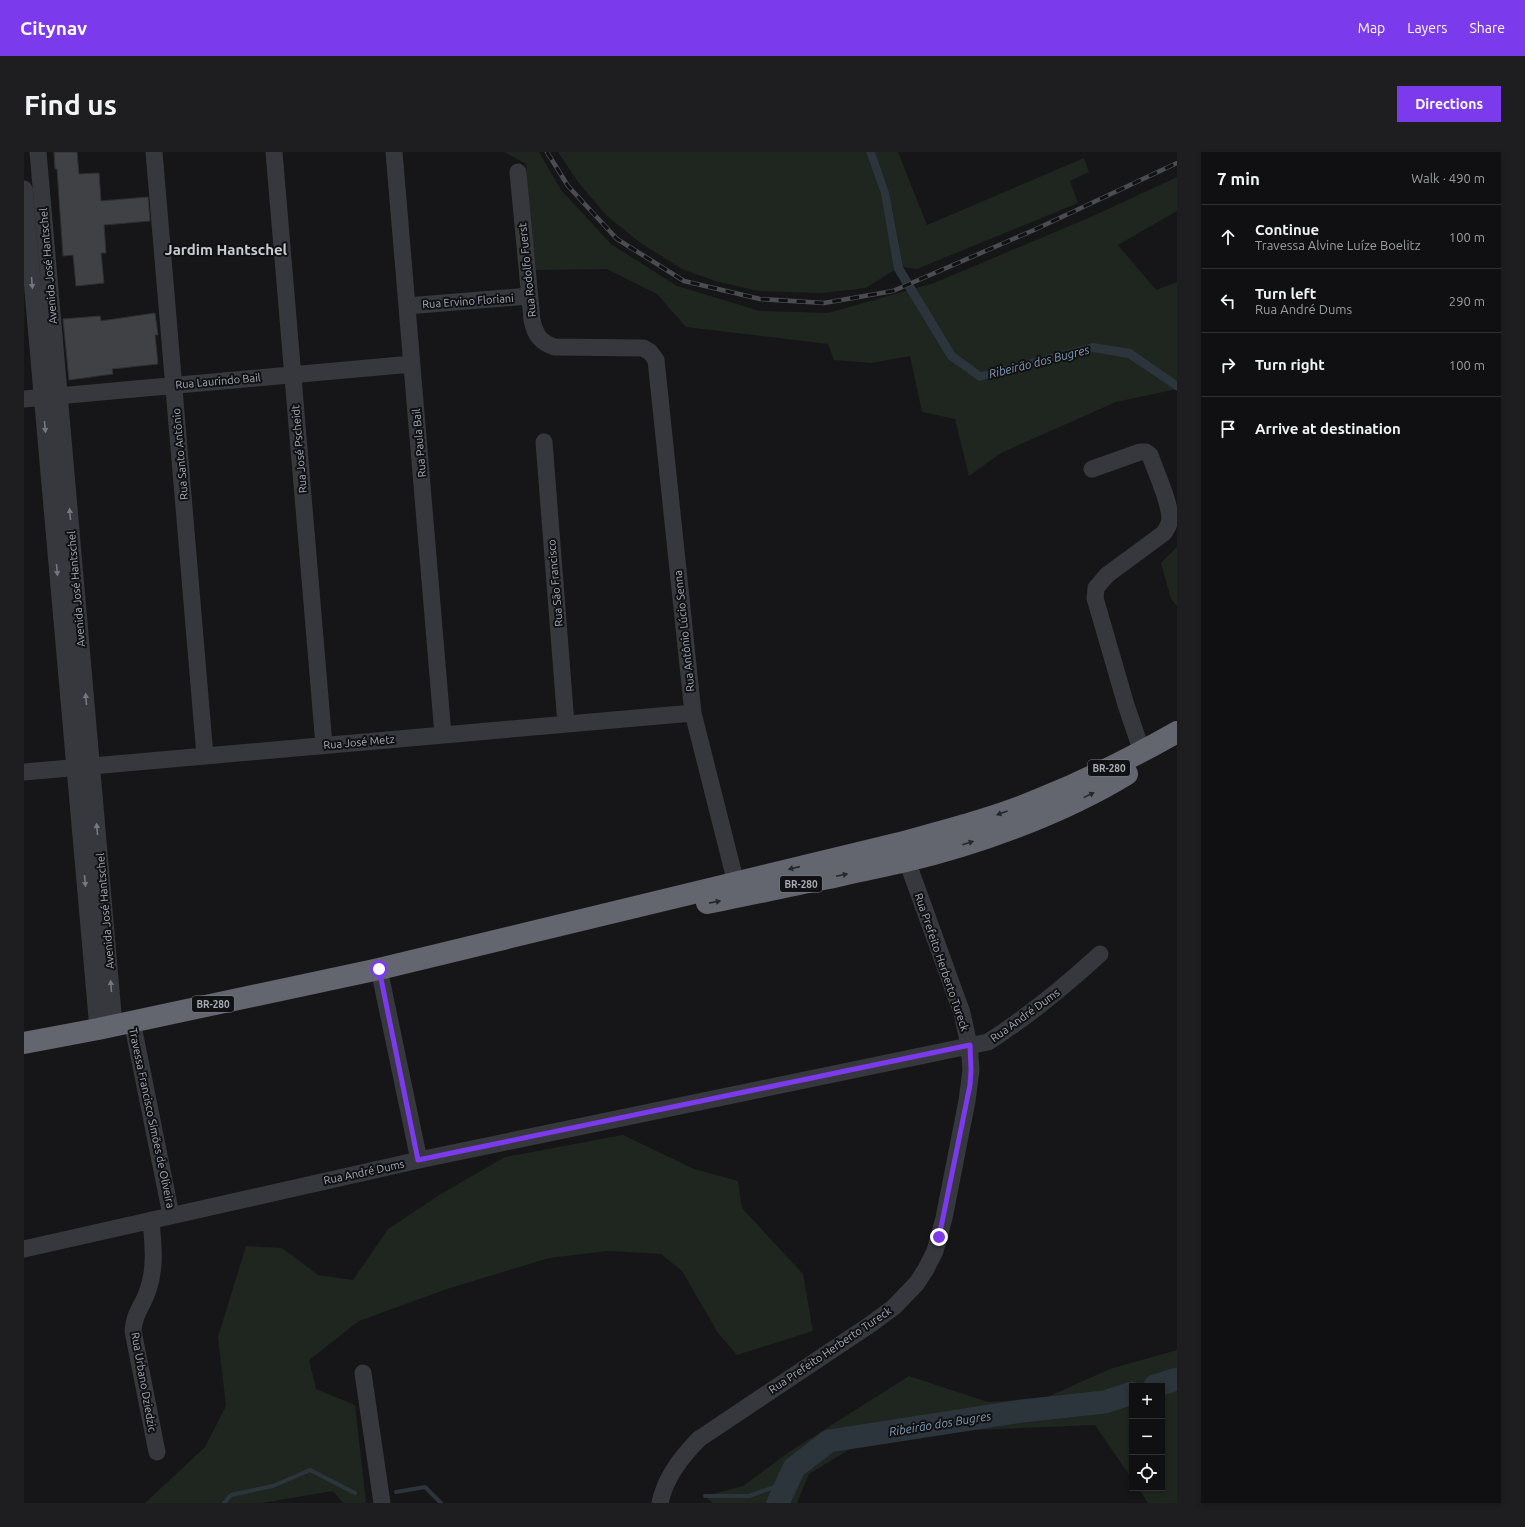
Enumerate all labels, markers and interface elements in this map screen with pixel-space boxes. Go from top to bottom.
text: Citynav [20,17,87,39]
text: Map [1358,20,1385,36]
text: Layers [1407,20,1447,36]
text: Share [1469,20,1505,36]
button: Directions [1397,86,1501,122]
text: Find us [24,89,117,120]
text: 7 min [1217,169,1260,188]
text: Walk · 490 m [1411,171,1485,185]
street label: Avenida José Hantschel [37,207,59,324]
text: Continue [1255,221,1319,238]
street label: Rua Rodolfo Fuerst [516,222,538,318]
icon: ahead [1217,226,1239,248]
text: 100 m [1449,230,1485,244]
text: Travessa Alvine Luíze Boelitz [1255,238,1421,252]
district label: Jardim Hantschel [165,241,288,258]
one-way arrow [29,277,36,289]
text: Turn left [1255,285,1316,302]
icon: left [1217,290,1239,312]
street label: Rua Ervino Floriani [422,292,514,310]
text: 290 m [1449,294,1485,308]
text: Rua André Dums [1255,302,1352,316]
water label: Ribeirão dos Bugres [987,343,1091,380]
icon: right [1217,354,1239,376]
text: Turn right [1255,356,1325,373]
text: 100 m [1449,358,1485,372]
street label: Rua Laurindo Bail [175,371,261,391]
street label: Rua José Pscheidt [289,404,309,494]
street label: Rua Santo Antônio [170,408,190,500]
street label: Rua Paula Bail [410,408,428,478]
icon: arrive [1217,418,1239,440]
text: Arrive at destination [1255,420,1401,437]
one-way arrow [41,421,48,433]
one-way arrow [66,508,73,520]
street label: Avenida José Hantschel [65,530,87,647]
street label: Rua São Francisco [545,539,565,627]
one-way arrow [54,564,61,576]
street label: Rua Antônio Lúcio Senna [672,570,696,692]
one-way arrow [83,693,89,705]
street label: Rua José Metz [323,733,395,751]
road number: BR-280 [1088,760,1130,776]
one-way arrow [1083,792,1095,798]
one-way arrow [996,811,1008,817]
one-way arrow [94,823,101,835]
one-way arrow [963,840,975,846]
street label: Avenida José Hantschel [94,852,116,969]
one-way arrow [788,865,801,871]
one-way arrow [836,871,848,877]
one-way arrow [81,875,88,887]
road number: BR-280 [780,876,822,892]
street label: Rua Prefeito Herberto Tureck [913,891,971,1033]
one-way arrow [709,898,721,904]
route start [370,960,388,978]
one-way arrow [108,980,114,992]
street label: Rua André Dums [988,986,1062,1044]
road number: BR-280 [192,996,234,1012]
street label: Travessa Francisco Simões de Oliveira [127,1027,177,1209]
street label: Rua André Dums [323,1158,406,1186]
route end [930,1228,948,1246]
street label: Rua Prefeito Herberto Tureck [766,1304,894,1396]
street label: Rua Urbano Dziedzic [129,1331,159,1433]
map controls [1129,1383,1165,1491]
button: + [1129,1383,1165,1419]
water label: Ribeirão dos Bugres [888,1409,992,1438]
button: − [1129,1419,1165,1455]
button: locate [1129,1455,1165,1491]

